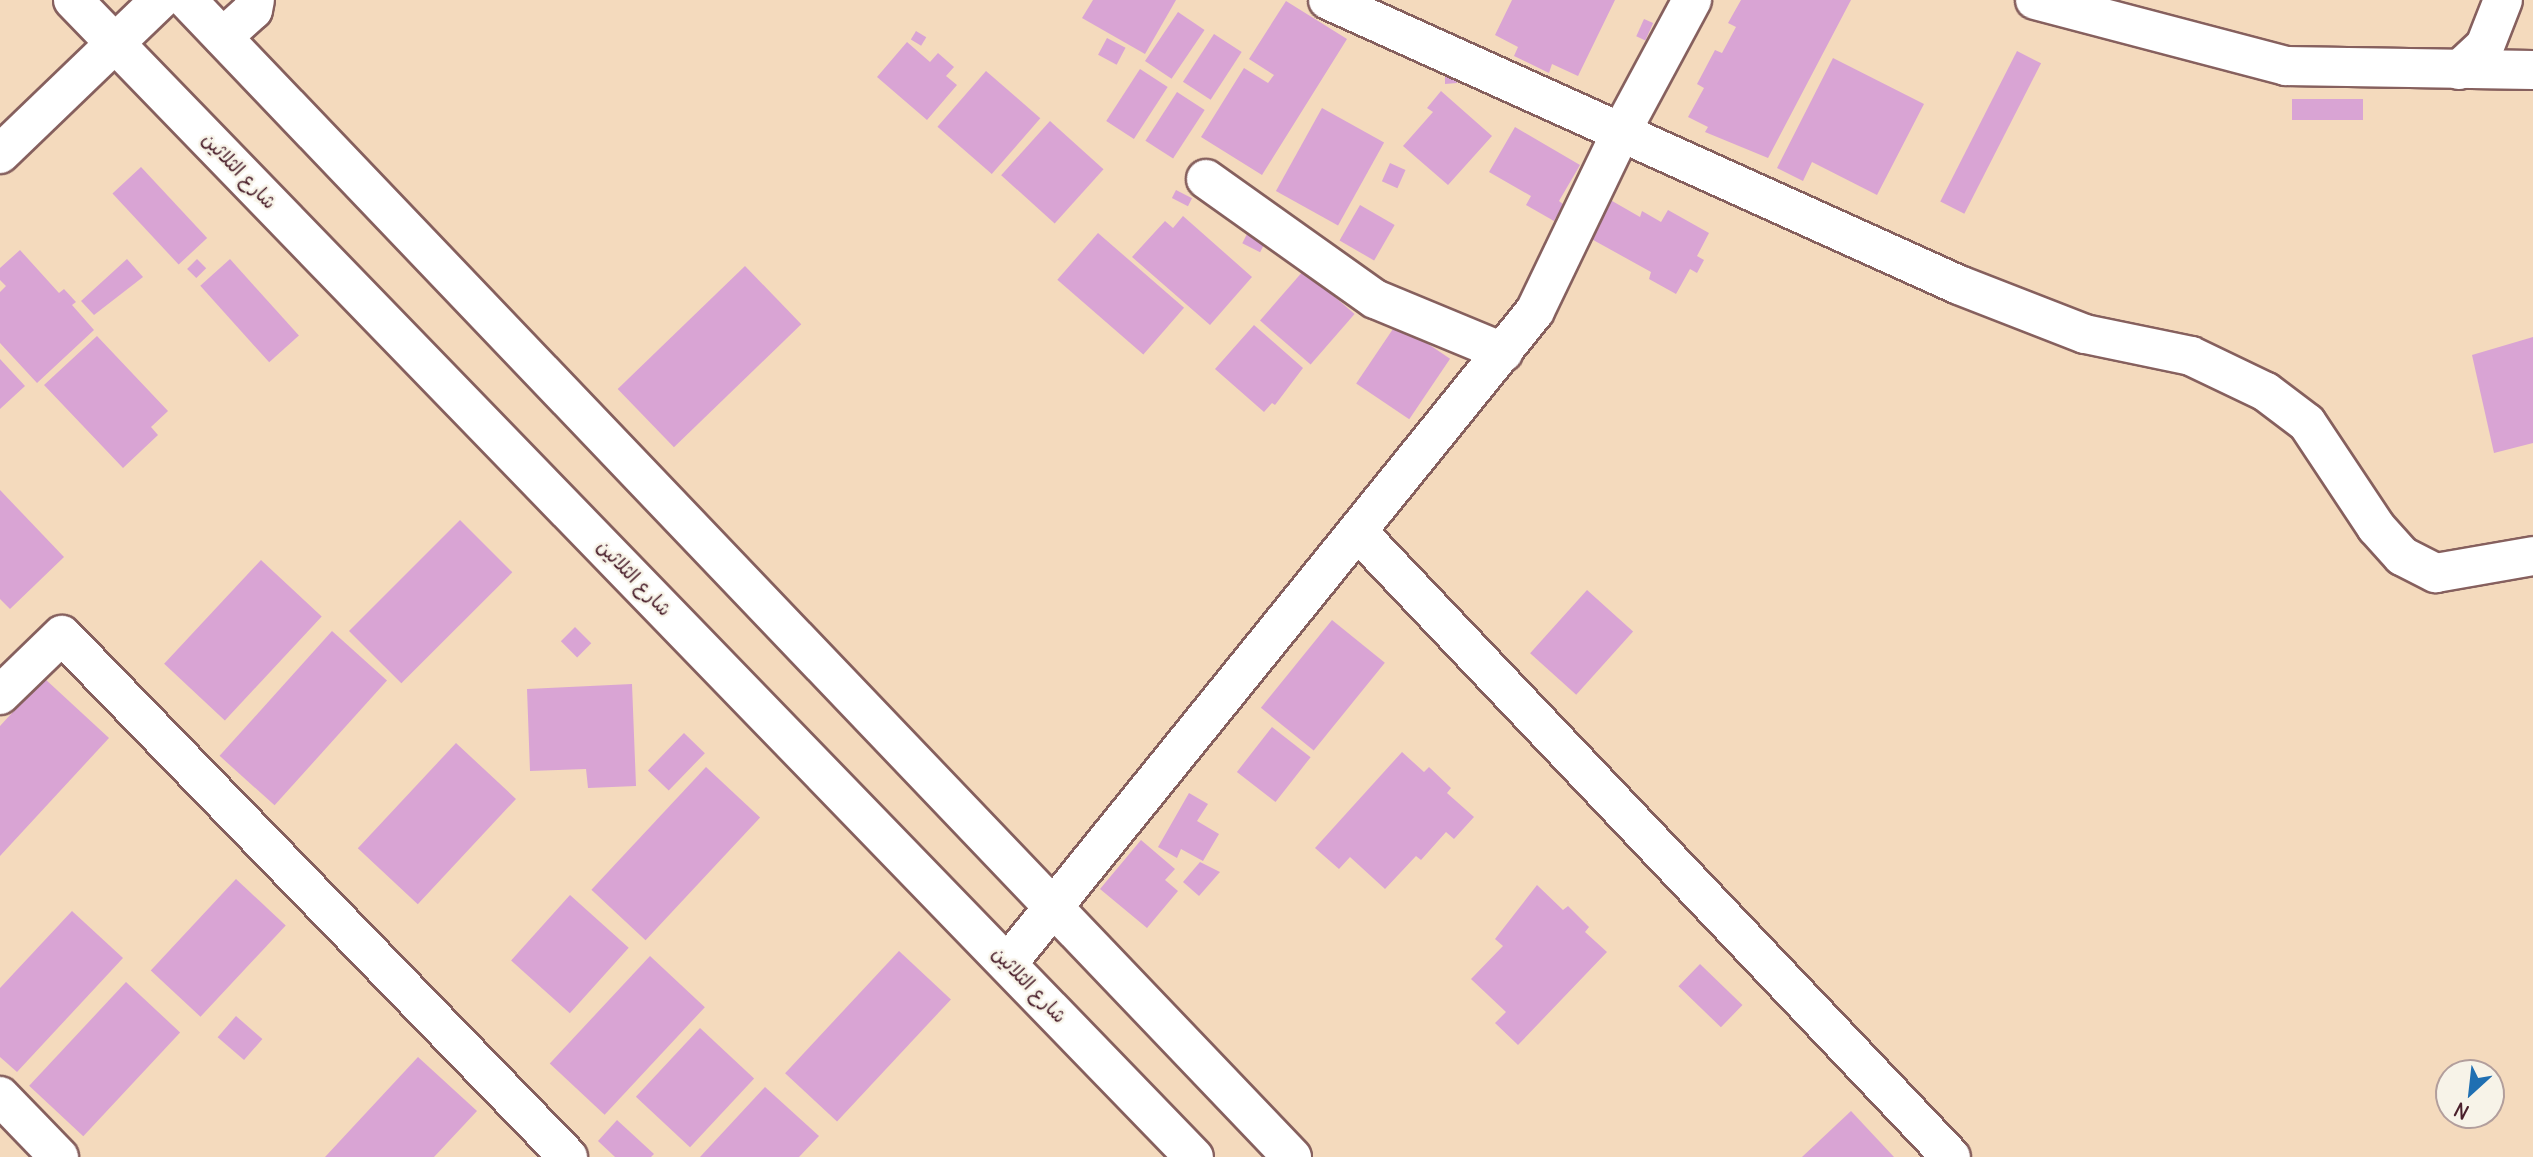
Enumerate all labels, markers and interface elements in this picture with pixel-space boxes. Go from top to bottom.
street label: شارع الثلاثين [197,128,281,214]
street label: شارع الثلاثين [592,535,676,621]
street label: شارع الثلاثين [987,942,1071,1028]
north arrow [2435,1059,2505,1129]
text: N [2450,1097,2473,1125]

